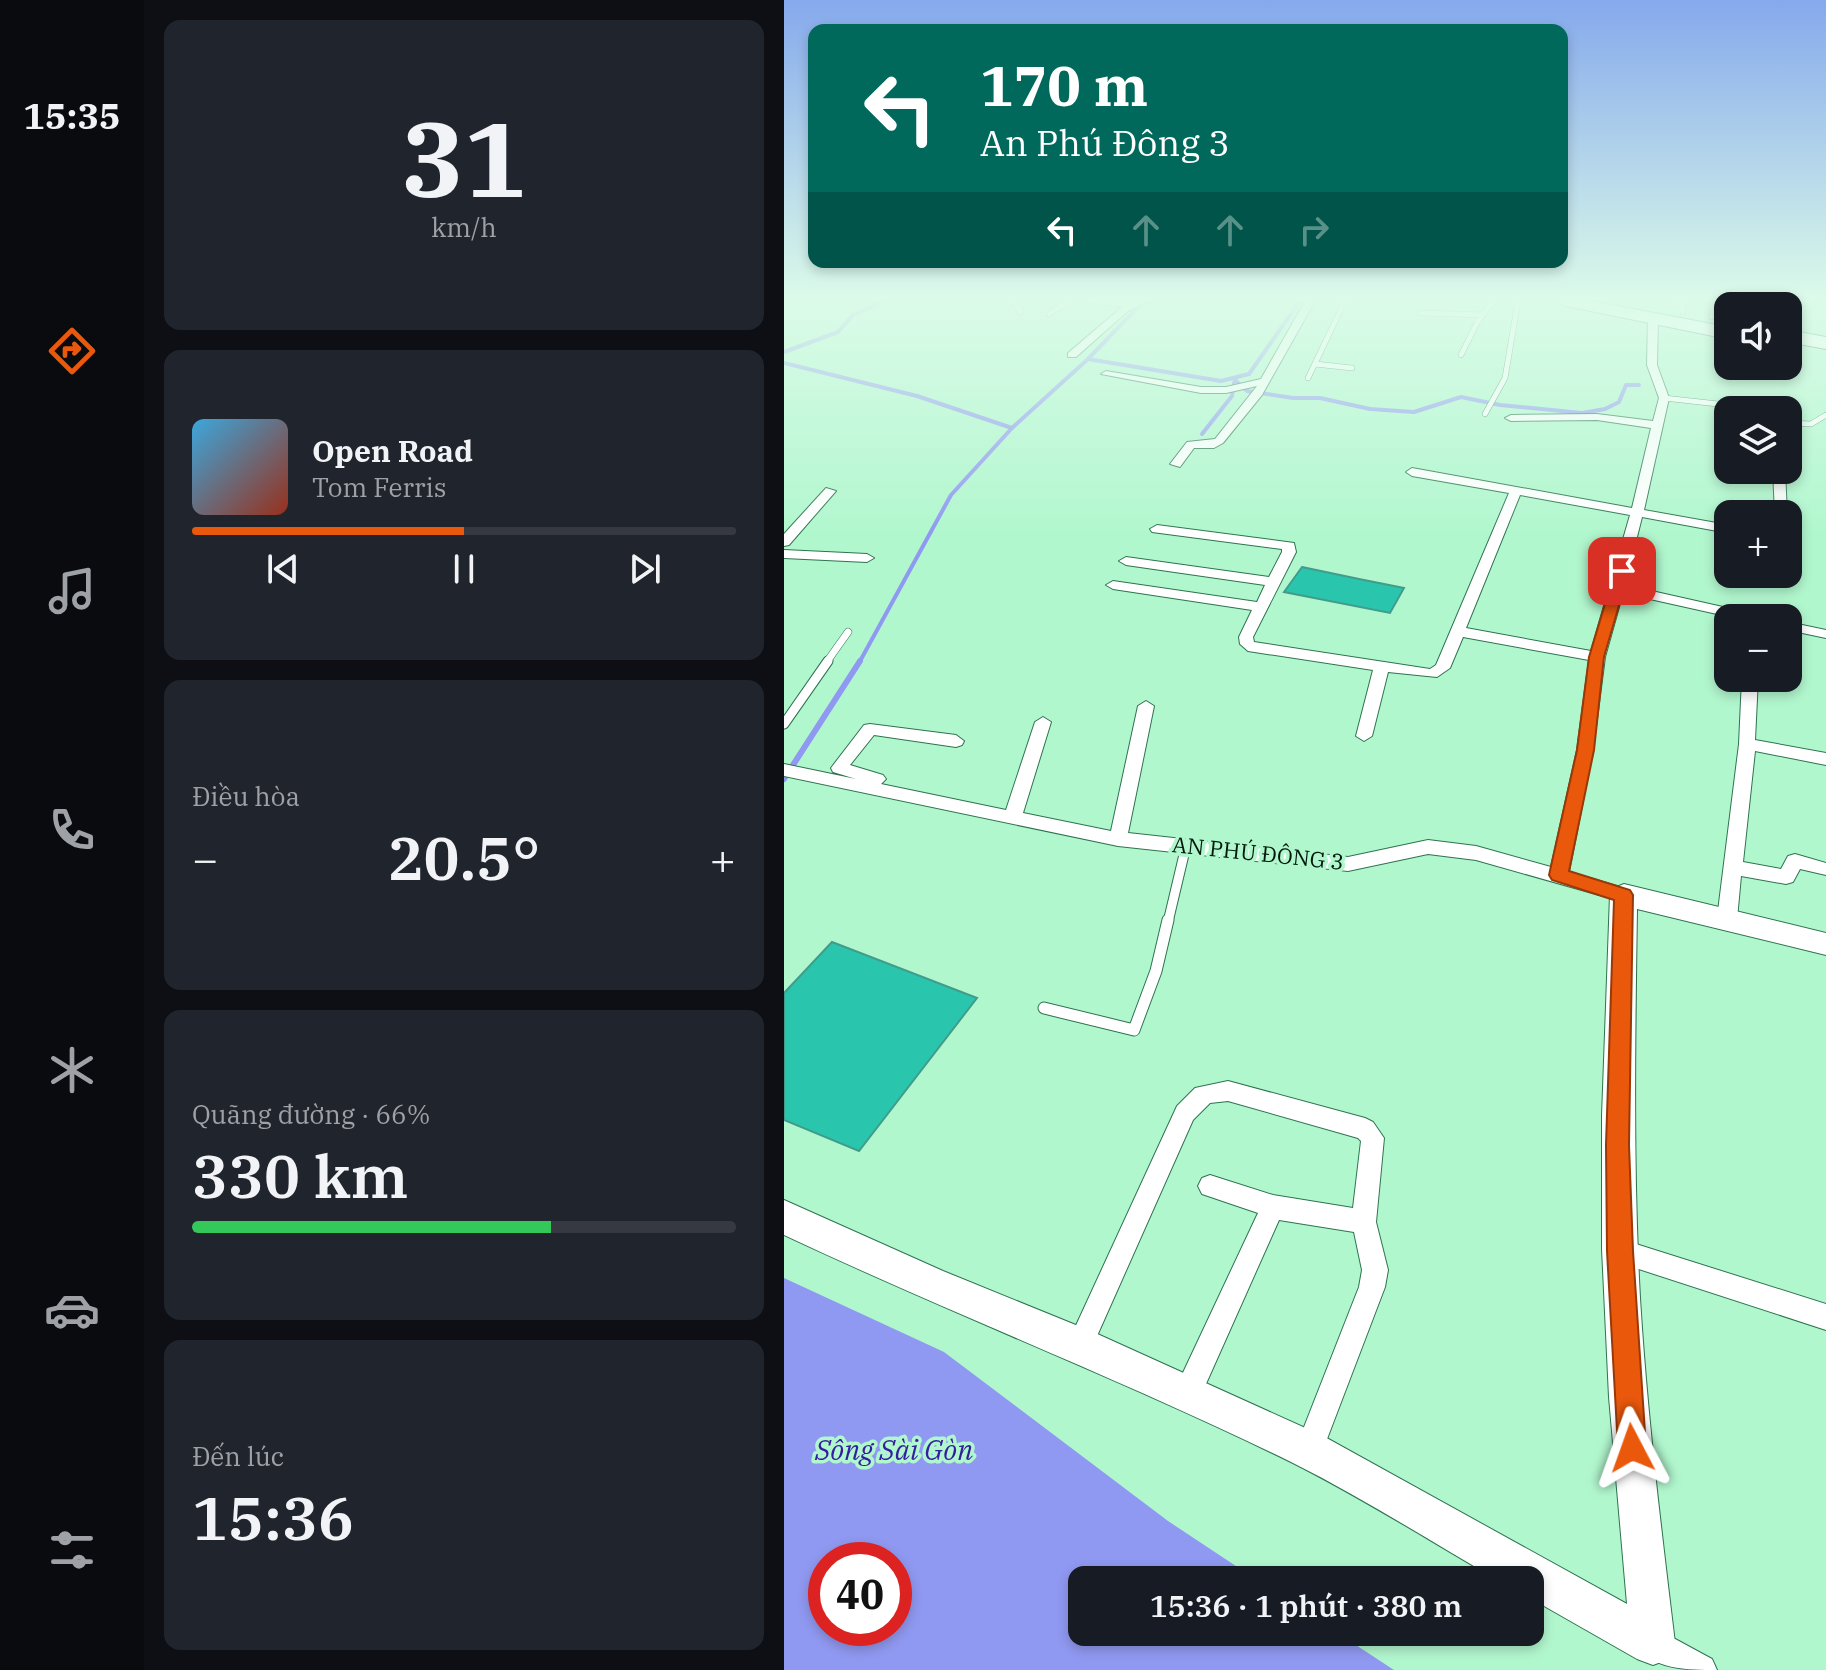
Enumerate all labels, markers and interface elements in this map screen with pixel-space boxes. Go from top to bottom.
text: 170 m [980,49,1148,121]
icon: left [848,56,952,160]
text: 31 [402,90,526,226]
text: 15:35 [23,92,121,139]
text: An Phú Đông 3 [980,119,1230,166]
icon: left [1040,208,1084,252]
icon: ahead [1124,208,1168,252]
icon: ahead [1208,208,1252,252]
icon: right [1292,208,1336,252]
text: km/h [431,210,497,244]
map controls [1714,292,1802,692]
button: sound [1714,292,1802,380]
icon: directions [44,323,100,379]
button: layers [1714,396,1802,484]
text: Open Road [312,431,473,470]
text: Tom Ferris [312,470,446,504]
button: + [1714,500,1802,588]
pin [1588,537,1656,605]
icon: previous [261,547,305,591]
icon: pause [442,547,486,591]
icon: next [623,547,667,591]
icon: arrive [1600,549,1644,593]
icon: music [44,563,100,619]
button: − [1714,604,1802,692]
text: Điều hòa [192,779,300,813]
icon: phone [44,802,100,858]
text: 20.5° [388,818,540,897]
street label: AN PHÚ ĐÔNG 3 [1171,829,1345,876]
text: − [192,830,218,887]
text: + [710,830,736,887]
icon: climate [44,1042,100,1098]
text: Quãng đường · 66% [192,1097,430,1131]
text: 330 km [192,1136,408,1215]
icon: car [44,1282,100,1338]
position arrow [1590,1406,1674,1490]
water label: Sông Sài Gòn [814,1431,973,1468]
text: Đến lúc [192,1439,284,1473]
text: 15:36 [192,1478,354,1557]
icon: filters [44,1522,100,1578]
speed limit sign: 40 [808,1542,912,1646]
text: 15:36 · 1 phút · 380 m [1150,1586,1462,1625]

